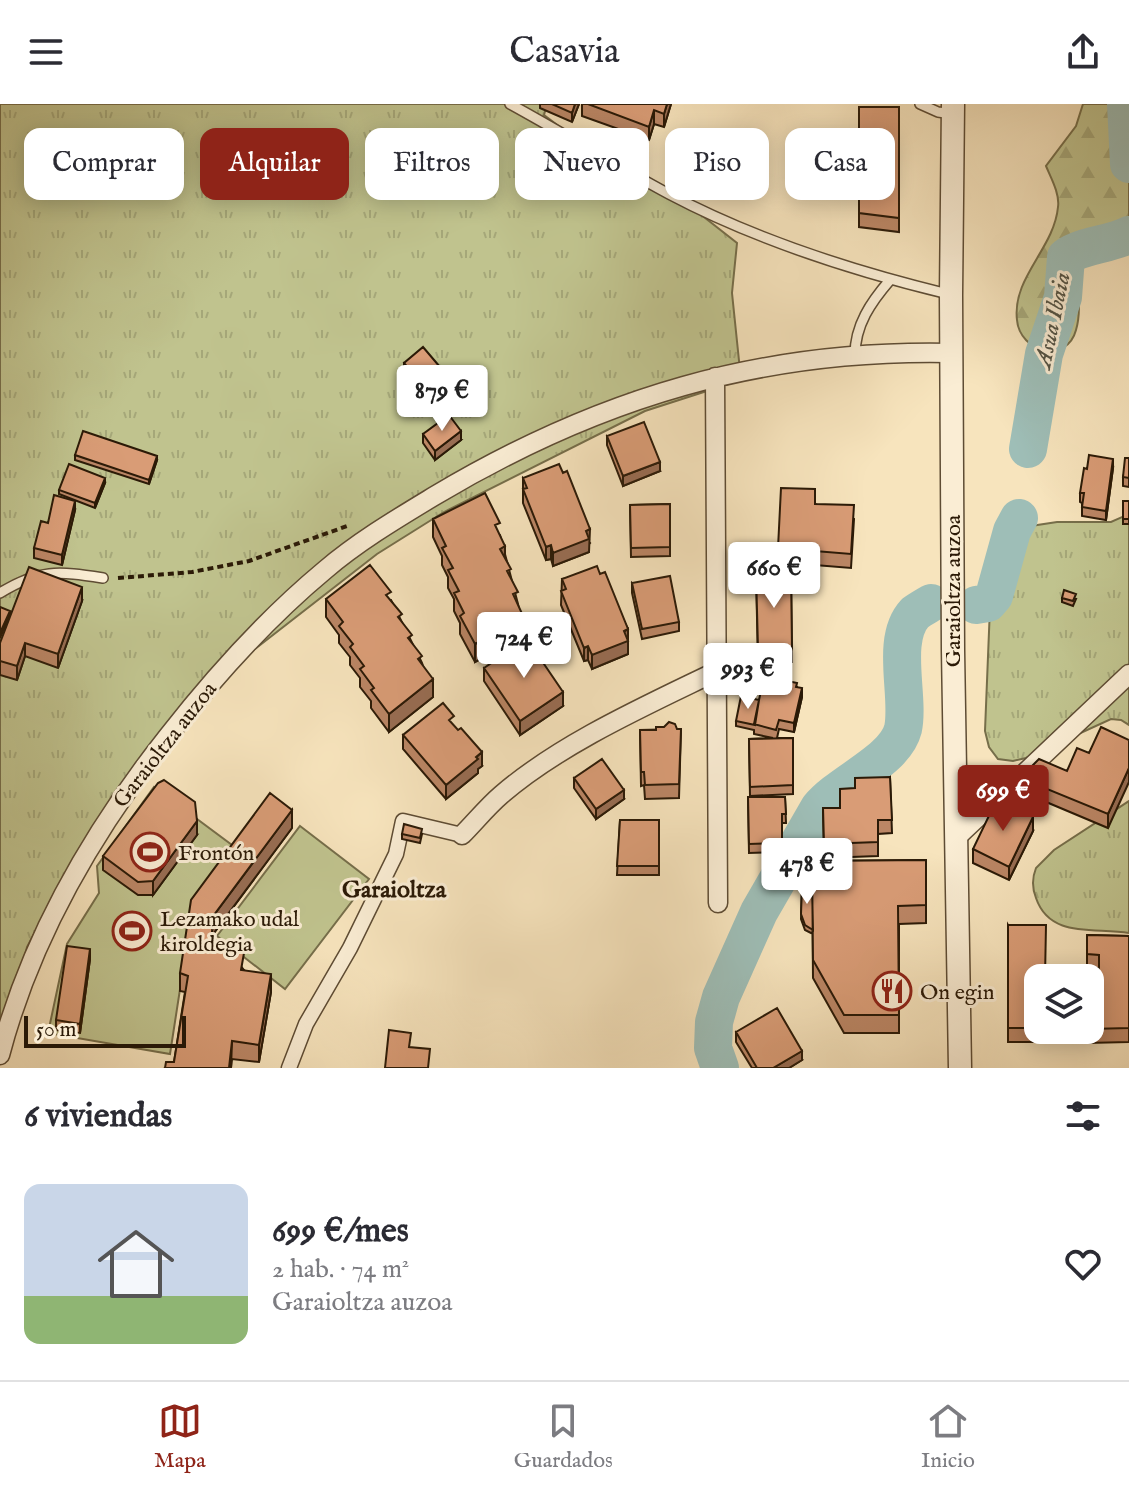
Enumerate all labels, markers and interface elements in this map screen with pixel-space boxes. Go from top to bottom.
text: Casavia [509,29,620,75]
icon: menu [24,30,68,74]
icon: share [1061,30,1105,74]
chip: Comprar [24,128,184,200]
chip: Alquilar [200,128,349,200]
chip: Filtros [365,128,499,200]
chip: Nuevo [515,128,649,200]
chip: Piso [665,128,769,200]
chip: Casa [785,128,895,200]
water label: Asua Ibaia [1028,269,1079,374]
pin: 879 € [386,365,498,433]
text: 879 € [415,374,469,407]
street label: Garaioltza auzoa [940,514,968,667]
pin: 660 € [718,542,830,610]
text: 660 € [746,551,802,584]
pin: 724 € [468,612,580,680]
text: 724 € [495,621,553,654]
pin: 993 € [692,643,804,711]
text: 993 € [721,652,775,685]
street label: Garaioltza auzoa [108,676,224,814]
pin: 699 € [947,765,1059,833]
text: 699 € [976,774,1030,807]
sports icon: Frontón [129,831,171,873]
pin: 478 € [751,838,863,906]
place label: Frontón [178,840,254,868]
text: 478 € [779,847,835,880]
district label: Garaioltza [342,875,447,906]
place label: Lezamako udal kiroldegia [160,906,299,959]
sports icon: Lezamako udal kiroldegia [111,910,153,952]
map controls [1024,964,1104,1044]
button: layers [1024,964,1104,1044]
restaurant icon: On egin [871,970,913,1012]
place label: On egin [920,979,995,1007]
scale bar [24,1012,186,1048]
text: 50 m [36,1016,77,1044]
icon: filters [1061,1094,1105,1138]
text: 6 viviendas [24,1095,172,1138]
text: 699 €/mes [272,1210,409,1253]
icon: home [88,1216,184,1312]
icon: heart [1061,1242,1105,1286]
text: 2 hab. · 74 m² [272,1253,409,1286]
text: Garaioltza auzoa [272,1286,452,1319]
tab: Mapa [154,1399,206,1475]
tab: Guardados [514,1399,613,1475]
tab: Inicio [921,1399,975,1475]

